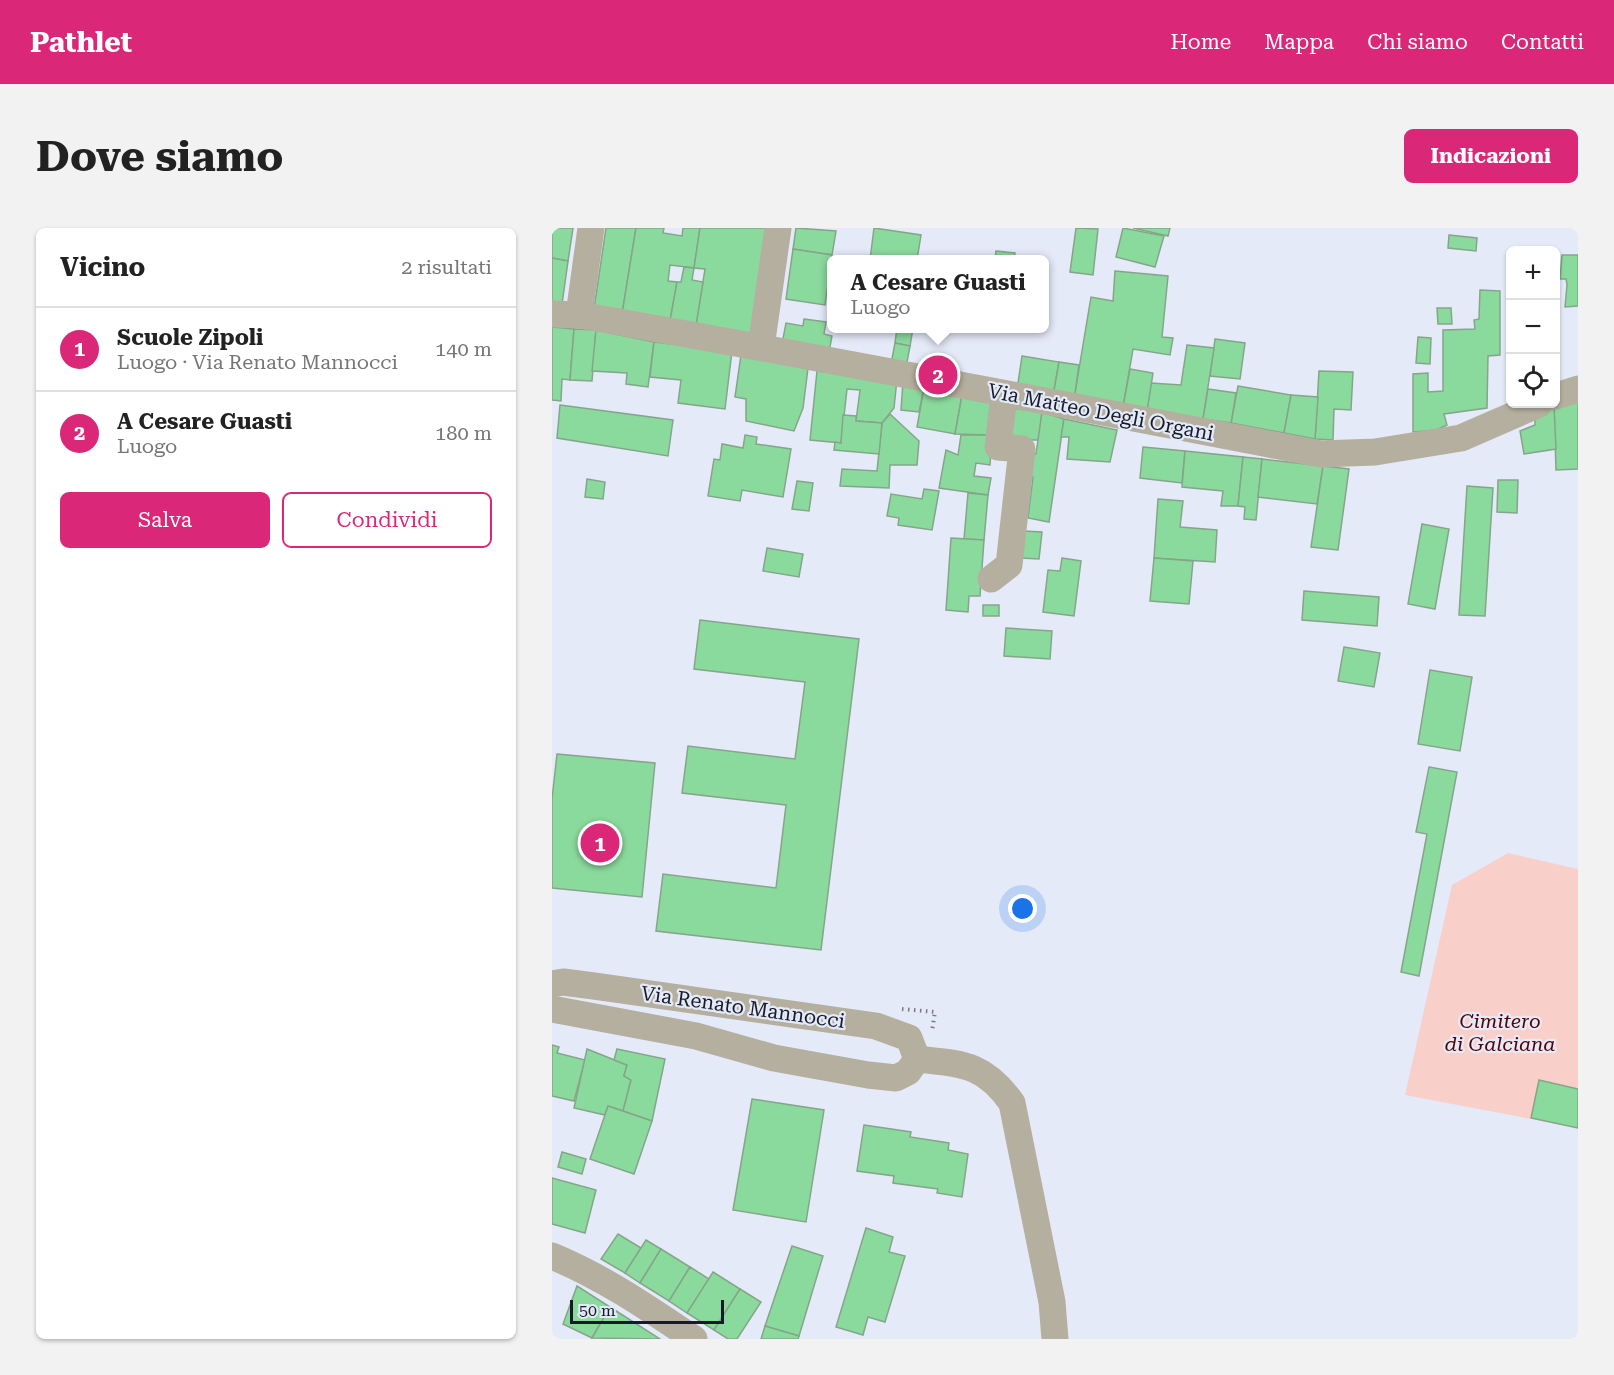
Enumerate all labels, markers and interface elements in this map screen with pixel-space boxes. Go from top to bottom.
text: Pathlet [30,26,132,59]
text: Home [1170,30,1231,54]
text: Mappa [1264,30,1334,54]
text: Chi siamo [1367,30,1468,54]
text: Contatti [1501,30,1584,54]
button: Indicazioni [1404,129,1578,183]
text: Dove siamo [36,132,283,181]
map controls [1506,246,1560,408]
button: + [1506,246,1560,300]
text: Vicino [60,252,145,282]
text: 2 risultati [401,255,492,279]
popup [827,255,1049,333]
text: A Cesare Guasti [850,270,1026,295]
text: Luogo [850,295,911,319]
button: − [1506,300,1560,354]
text: Scuole Zipoli [117,325,263,350]
text: 1 [74,337,85,361]
text: 140 m [435,337,492,361]
text: Luogo · Via Renato Mannocci [117,350,398,374]
pin: 2 [918,352,958,398]
button: locate [1506,354,1560,408]
street label: Via Matteo Degli Organi [986,378,1216,446]
text: A Cesare Guasti [117,409,292,434]
text: 2 [74,421,85,445]
text: 180 m [435,421,492,445]
text: Luogo [117,434,177,458]
button: Salva [60,492,270,548]
button: Condividi [282,492,492,548]
pin: 1 [580,820,620,866]
your location [1008,894,1037,923]
street label: Via Renato Mannocci [640,981,846,1033]
park label: Cimitero di Galciana [1445,1009,1555,1056]
scale bar [570,1297,724,1324]
text: 50 m [579,1301,616,1320]

